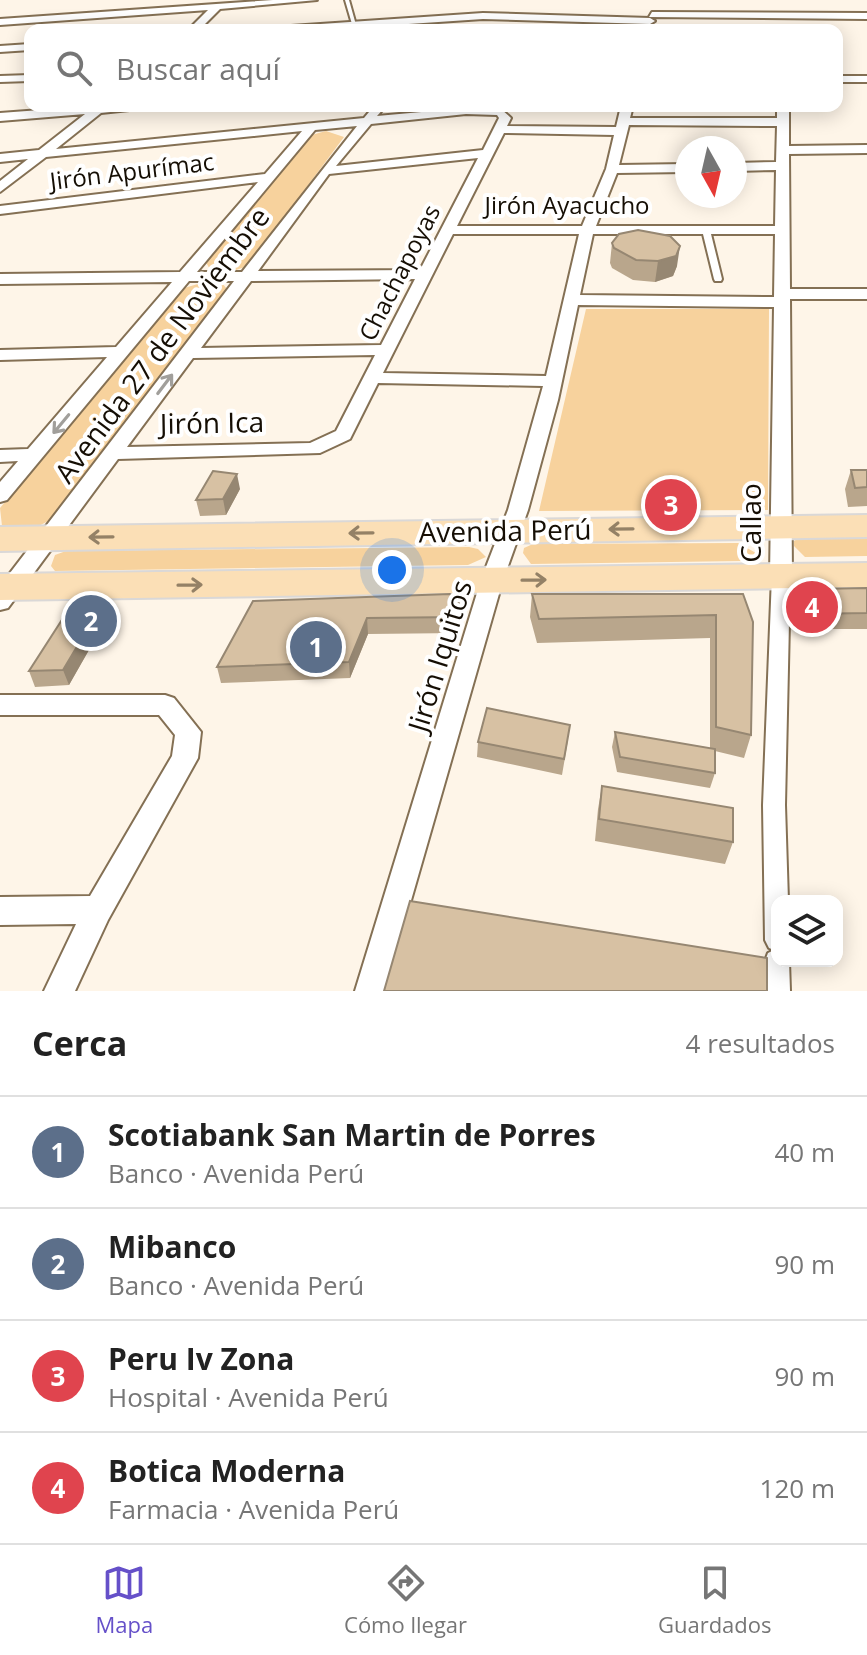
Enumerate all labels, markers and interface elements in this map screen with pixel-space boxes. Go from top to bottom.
search box [24,24,843,112]
icon: search [52,46,96,90]
text: Buscar aquí [116,48,280,89]
north arrow [675,136,747,208]
street label: Jirón Apurímac [46,144,216,197]
street label: Jirón Ayacucho [482,188,650,221]
street label: Avenida 27 de Noviembre [45,199,277,490]
street label: Chachapoyas [350,199,447,346]
one-way arrow [157,374,174,395]
street label: Jirón Ica [157,402,264,442]
one-way arrow [52,413,70,433]
pin: 3 [645,475,697,535]
street label: Callao [731,483,769,563]
street label: Avenida Perú [418,509,592,551]
one-way arrow [608,522,635,537]
one-way arrow [348,525,375,541]
one-way arrow [88,529,115,545]
your location [372,550,412,590]
one-way arrow [520,572,547,588]
street label: Jirón Iquitos [397,575,480,739]
one-way arrow [176,577,203,592]
pin: 4 [786,577,838,637]
pin: 2 [65,591,117,651]
pin: 1 [290,617,342,677]
map controls [771,895,843,967]
button: layers [771,895,843,967]
text: Cerca [32,1020,127,1066]
text: 4 resultados [686,1025,835,1061]
text: Scotiabank San Martin de Porres [108,1114,596,1155]
text: 1 [51,1134,65,1170]
text: 40 m [774,1134,835,1170]
text: Banco · Avenida Perú [108,1155,364,1191]
text: Mibanco [108,1226,236,1267]
text: 2 [51,1246,65,1282]
text: 90 m [774,1246,835,1282]
text: Banco · Avenida Perú [108,1267,364,1303]
text: Peru Iv Zona [108,1338,294,1379]
text: 3 [51,1358,65,1394]
text: 90 m [774,1358,835,1394]
text: Hospital · Avenida Perú [108,1379,389,1415]
text: Botica Moderna [108,1450,345,1491]
text: 4 [51,1470,65,1506]
text: 120 m [760,1470,835,1506]
text: Farmacia · Avenida Perú [108,1491,399,1527]
tab: Mapa [95,1561,153,1639]
tab: Cómo llegar [344,1561,467,1639]
tab: Guardados [658,1561,772,1639]

